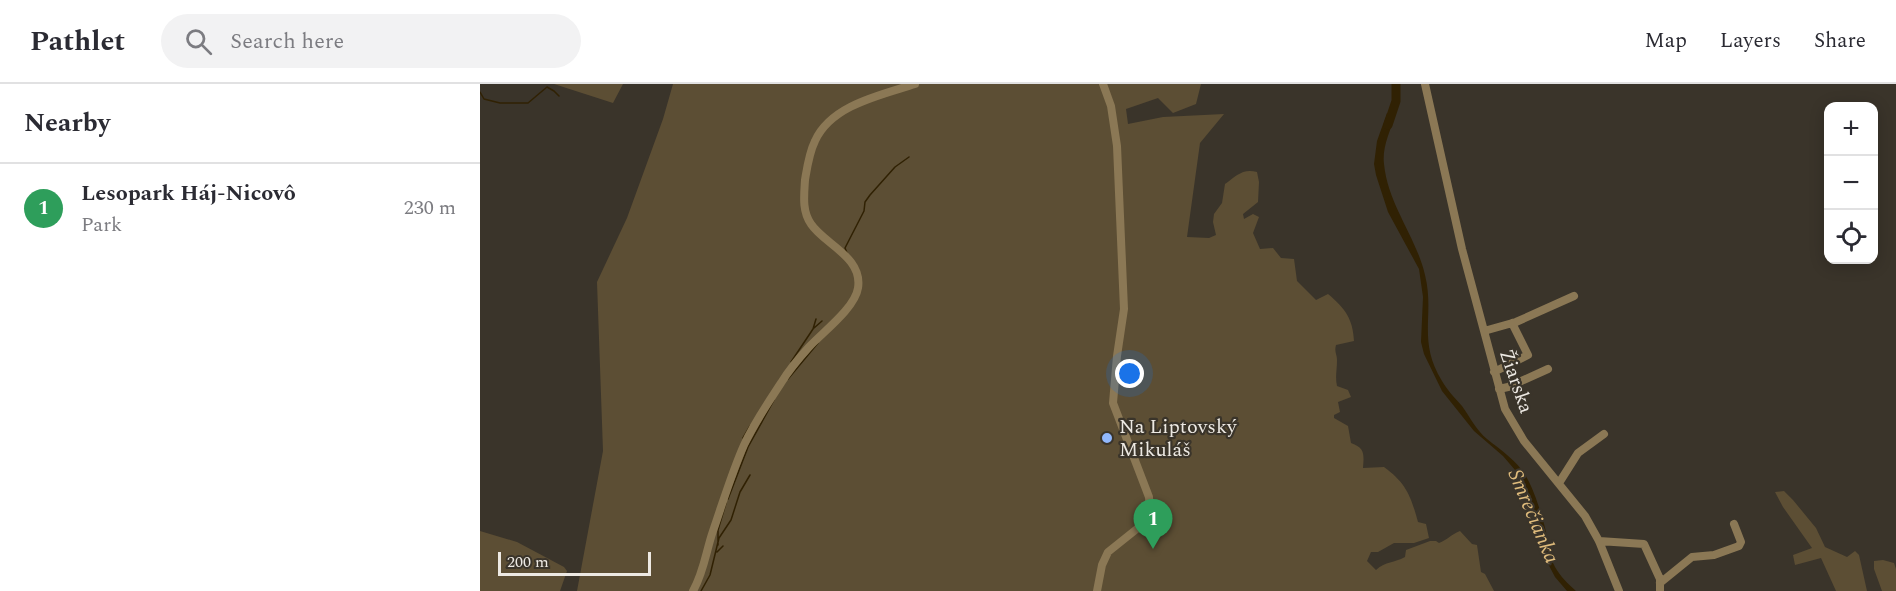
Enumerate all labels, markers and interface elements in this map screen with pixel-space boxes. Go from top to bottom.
search box [161,14,581,68]
text: Pathlet [30,20,125,63]
icon: search [182,25,215,58]
text: Search here [230,25,344,58]
text: Map [1645,25,1687,57]
text: Layers [1720,25,1781,57]
text: Share [1814,25,1866,57]
map controls [1824,102,1878,264]
button: + [1824,102,1878,156]
text: Nearby [24,103,110,143]
button: − [1824,156,1878,210]
text: Lesopark Háj-Nicovô [81,177,296,210]
text: 1 [38,193,49,223]
text: 230 m [404,193,456,223]
text: Park [81,210,122,240]
button: locate [1824,210,1878,264]
street label: Žiarska [1491,345,1541,418]
your location [1115,359,1144,388]
place label: Na Liptovský Mikuláš [1119,412,1238,465]
marker: Na Liptovský Mikuláš [1100,431,1114,445]
water label: Smrečianka [1499,464,1567,569]
pin: 1 [1134,500,1172,549]
scale bar [498,549,651,576]
text: 200 m [507,550,549,574]

